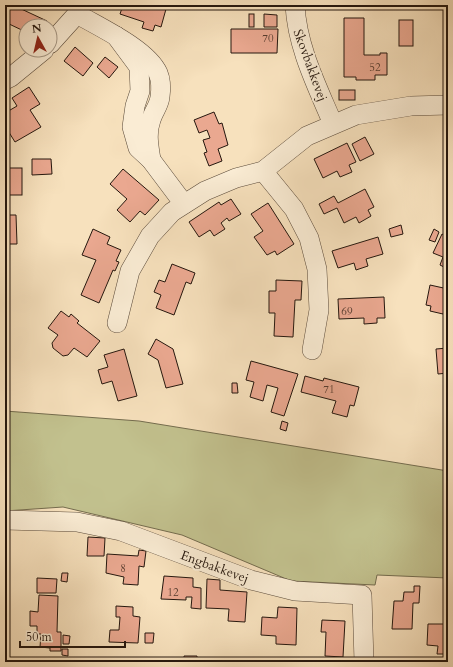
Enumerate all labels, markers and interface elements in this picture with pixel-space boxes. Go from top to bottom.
north arrow [18,18,58,58]
text: N [31,20,43,37]
street label: Skovbakkevej [289,27,331,104]
house number: 70 [262,31,274,46]
house number: 52 [369,60,381,75]
house number: 69 [341,304,353,319]
house number: 71 [323,382,335,397]
street label: Engbakkevej [178,546,251,588]
house number: 8 [120,561,126,576]
house number: 12 [167,585,179,600]
scale bar [20,623,125,649]
text: 50 m [26,629,53,645]

